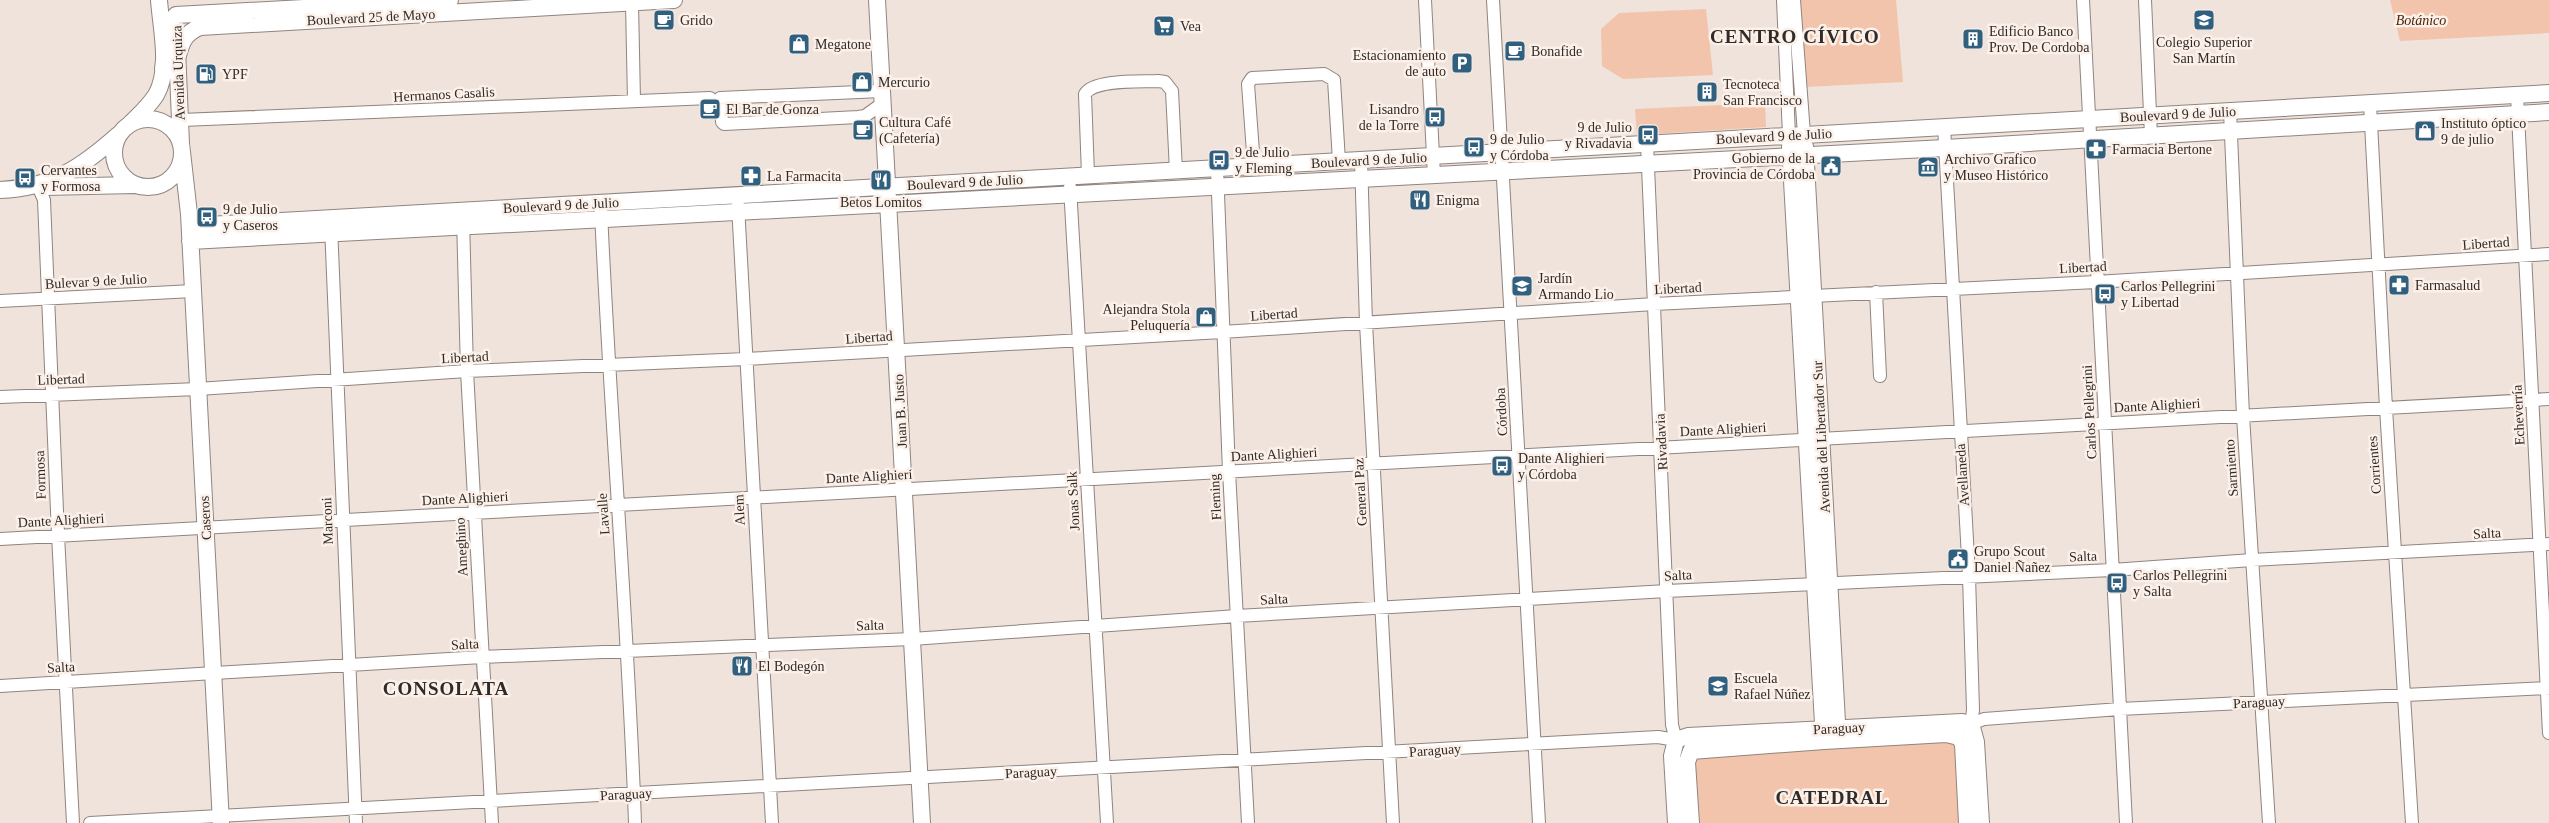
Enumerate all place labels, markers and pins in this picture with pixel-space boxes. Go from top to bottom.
cafe icon: Grido [652,8,676,32]
school or university icon: Colegio Superior San Martín [2192,8,2216,32]
place label: Grido [680,13,713,28]
supermarket icon: Vea [1152,14,1176,38]
place label: Vea [1180,19,1202,34]
place label: Edificio Banco Prov. De Cordoba [1989,24,2090,55]
building icon: Edificio Banco Prov. De Cordoba [1961,27,1985,51]
shop icon: Megatone [787,32,811,56]
place label: Colegio Superior San Martín [2156,35,2252,66]
place label: Megatone [815,37,871,52]
cafe icon: Bonafide [1503,39,1527,63]
place label: Bonafide [1531,44,1582,59]
place label: Estacionamiento de auto [1353,48,1446,79]
parking icon: Estacionamiento de auto [1450,51,1474,75]
fuel station icon: YPF [194,62,218,86]
place label: YPF [222,67,248,82]
shop icon: Mercurio [850,70,874,94]
place label: Mercurio [878,75,930,90]
place label: Tecnoteca San Francisco [1723,77,1802,108]
building icon: Tecnoteca San Francisco [1695,80,1719,104]
cafe icon: El Bar de Gonza [698,97,722,121]
place label: El Bar de Gonza [726,102,820,117]
place label: Lisandro de la Torre [1359,102,1419,133]
bus stop icon: Lisandro de la Torre [1423,105,1447,129]
place label: Cultura Café (Cafetería) [879,115,951,147]
place label: Instituto óptico 9 de julio [2441,116,2526,147]
cafe icon: Cultura Café (Cafetería) [851,118,875,142]
shop icon: Instituto óptico 9 de julio [2413,119,2437,143]
place label: 9 de Julio y Rivadavia [1565,120,1633,151]
bus stop icon: 9 de Julio y Rivadavia [1636,123,1660,147]
place label: 9 de Julio y Córdoba [1490,132,1550,163]
bus stop icon: 9 de Julio y Córdoba [1462,135,1486,159]
pharmacy icon: Farmacia Bertone [2084,137,2108,161]
place label: Farmacia Bertone [2112,142,2212,157]
place label: 9 de Julio y Fleming [1235,145,1292,176]
bus stop icon: 9 de Julio y Fleming [1207,148,1231,172]
place label: Gobierno de la Provincia de Córdoba [1693,151,1816,182]
place label: Archivo Grafico y Museo Histórico [1944,152,2048,183]
public building icon: Gobierno de la Provincia de Córdoba [1819,154,1843,178]
museum icon: Archivo Grafico y Museo Histórico [1916,155,1940,179]
place label: Cervantes y Formosa [41,163,101,194]
pharmacy icon: La Farmacita [739,164,763,188]
bus stop icon: Cervantes y Formosa [13,166,37,190]
restaurant icon: Betos Lomitos [869,168,893,192]
place label: La Farmacita [767,169,842,184]
restaurant icon: Enigma [1408,188,1432,212]
place label: Enigma [1436,193,1480,208]
place label: Betos Lomitos [840,195,922,210]
place label: 9 de Julio y Caseros [223,202,278,233]
bus stop icon: 9 de Julio y Caseros [195,205,219,229]
place label: Jardín Armando Lio [1538,271,1614,302]
pharmacy icon: Farmasalud [2387,273,2411,297]
school or university icon: Jardín Armando Lio [1510,274,1534,298]
place label: Farmasalud [2415,278,2480,293]
place label: Carlos Pellegrini y Libertad [2121,279,2216,310]
bus stop icon: Carlos Pellegrini y Libertad [2093,282,2117,306]
place label: Alejandra Stola Peluquería [1103,302,1191,333]
shop icon: Alejandra Stola Peluquería [1194,305,1218,329]
place label: Dante Alighieri y Córdoba [1518,451,1605,482]
bus stop icon: Dante Alighieri y Córdoba [1490,454,1514,478]
place label: Grupo Scout Daniel Ñañez [1974,544,2051,575]
public building icon: Grupo Scout Daniel Ñañez [1946,547,1970,571]
place label: Carlos Pellegrini y Salta [2133,568,2228,599]
bus stop icon: Carlos Pellegrini y Salta [2105,571,2129,595]
restaurant icon: El Bodegón [730,654,754,678]
place label: El Bodegón [758,659,825,674]
place label: Escuela Rafael Núñez [1734,671,1811,702]
school or university icon: Escuela Rafael Núñez [1706,674,1730,698]

